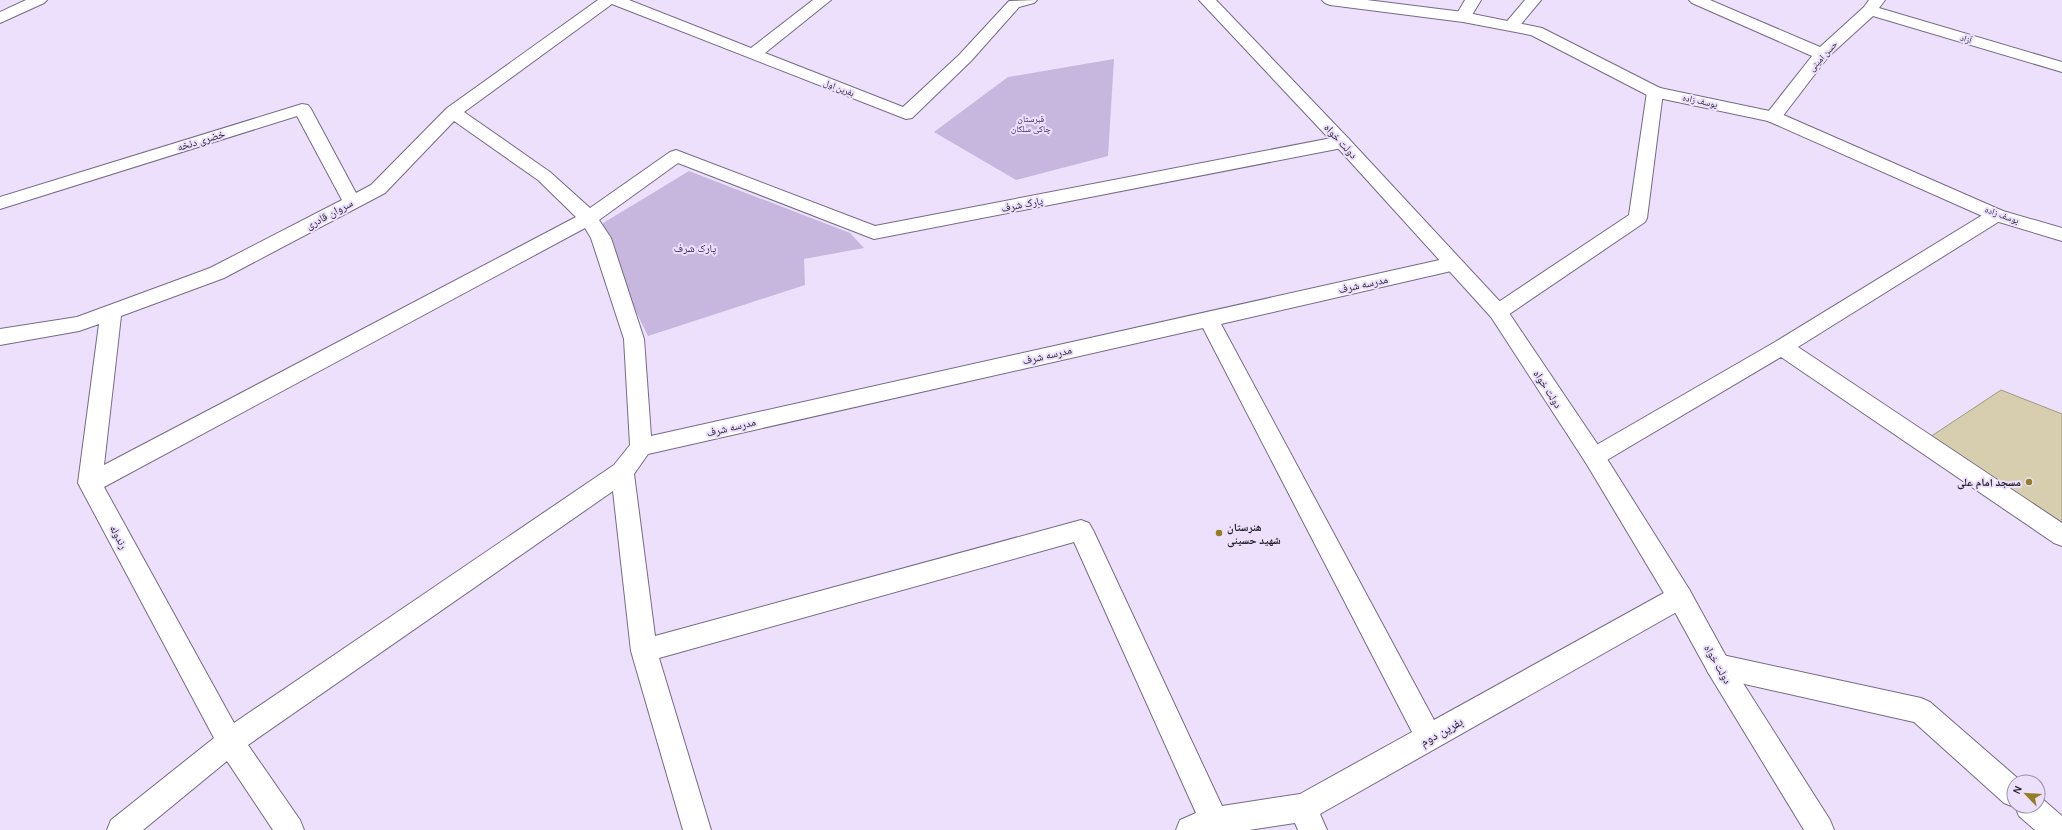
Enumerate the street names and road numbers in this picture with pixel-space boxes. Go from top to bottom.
street label: آزاد [1959,33,1974,46]
street label: حسن امینی [1807,39,1840,73]
street label: بفرین اول [822,78,856,99]
street label: یوسف زاده [1681,92,1719,110]
street label: دولت خواه [1321,121,1360,162]
street label: خضری دنخه [176,127,227,154]
street label: پارک شرف [1000,194,1044,215]
street label: سروان قادری [303,197,355,232]
street label: یوسف زاده [1983,204,2021,226]
street label: مدرسه شرف [1337,273,1389,296]
street label: مدرسه شرف [1021,343,1073,367]
street label: دولت خواه [1530,368,1565,411]
street label: مدرسه شرف [705,415,757,439]
street label: رندوله [107,523,130,551]
street label: دولت خواه [1701,642,1734,686]
street label: بفرین دوم [1417,714,1466,750]

